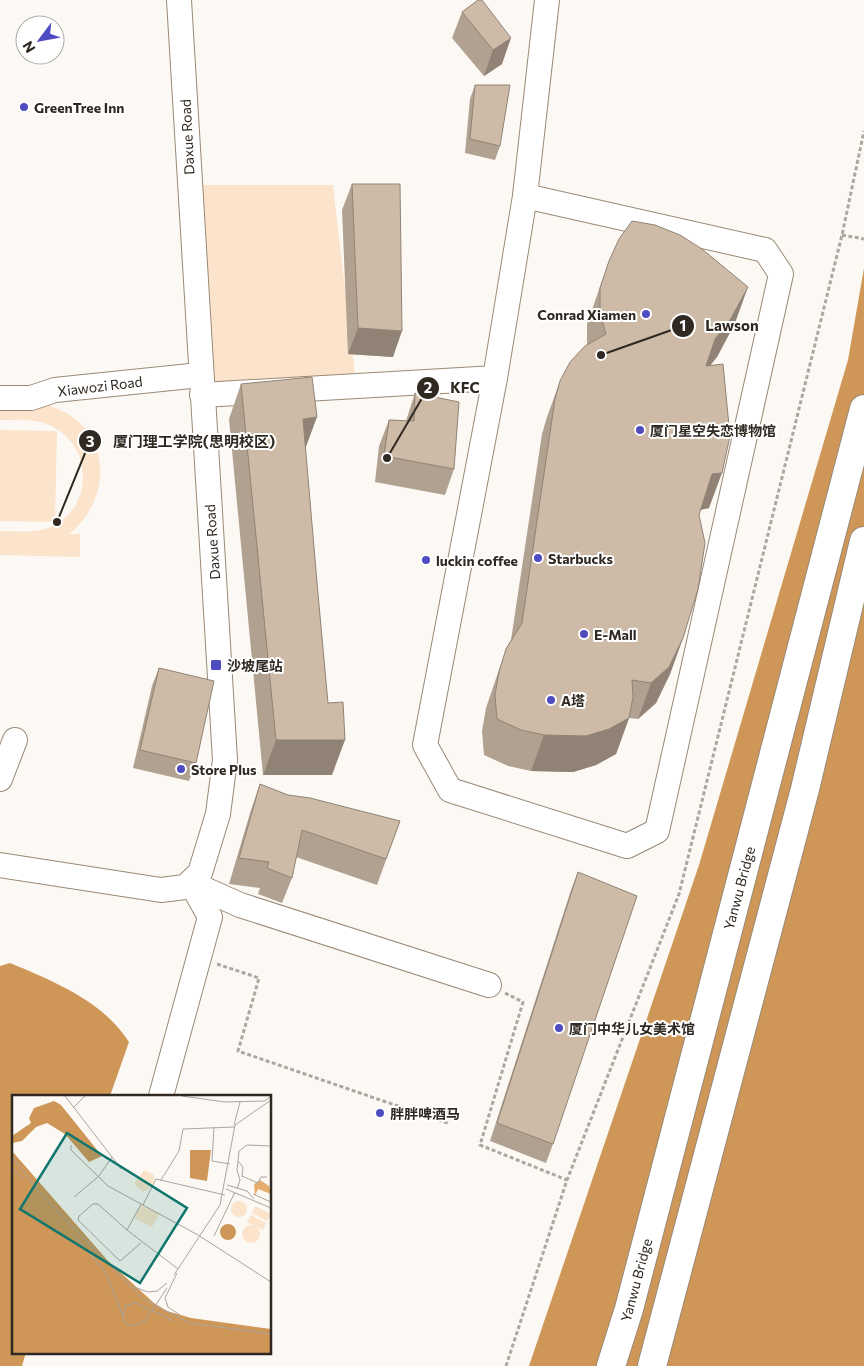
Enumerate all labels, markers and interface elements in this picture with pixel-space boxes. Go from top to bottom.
north arrow [15,15,65,65]
text: N [19,38,39,56]
place label: GreenTree Inn [34,99,124,116]
street label: Daxue Road [177,99,197,175]
marker: GreenTree Inn [18,101,30,113]
place label: Conrad Xiamen [537,306,636,323]
marker: Conrad Xiamen [640,308,652,320]
callout: Lawson [670,311,769,341]
text: 1 [680,316,686,334]
text: Lawson [705,316,759,334]
street label: Xiawozi Road [57,372,143,400]
callout: KFC [416,373,490,403]
text: 2 [424,378,432,396]
text: KFC [450,378,480,396]
place label: 厦门星空失恋博物馆 [650,422,776,439]
marker: 厦门星空失恋博物馆 [634,424,646,436]
callout: 厦门理工学院(思明校区) [77,426,285,456]
text: 3 [86,432,95,450]
text: 厦门理工学院(思明校区) [113,432,275,450]
street label: Daxue Road [201,504,223,580]
place label: Starbucks [548,550,613,567]
place label: luckin coffee [436,552,518,569]
marker: Starbucks [532,552,544,564]
marker: luckin coffee [420,554,432,566]
place label: E-Mall [594,626,637,643]
marker: E-Mall [578,628,590,640]
place label: 沙坡尾站 [227,657,283,674]
marker: 沙坡尾站 [209,658,223,672]
place label: A塔 [561,692,585,709]
marker: A塔 [545,694,557,706]
place label: Store Plus [191,761,257,778]
marker: Store Plus [175,763,187,775]
street label: Yanwu Bridge [720,844,758,932]
place label: 厦门中华儿女美术馆 [569,1020,695,1037]
marker: 厦门中华儿女美术馆 [553,1022,565,1034]
inset map [12,1095,271,1354]
place label: 胖胖啤酒马 [390,1105,460,1122]
marker: 胖胖啤酒马 [374,1107,386,1119]
street label: Yanwu Bridge [617,1236,655,1324]

